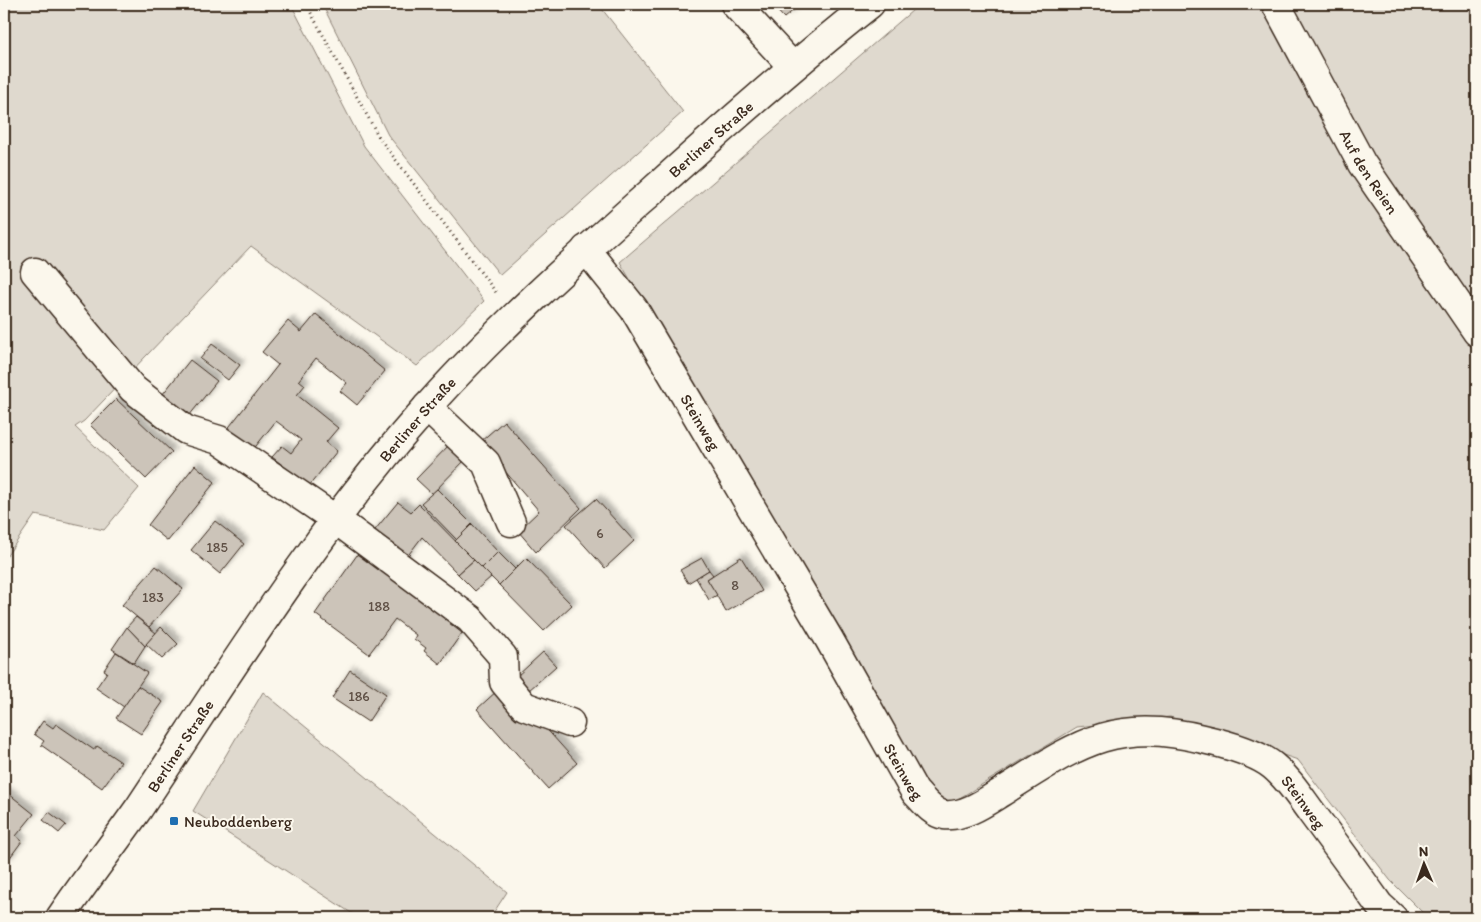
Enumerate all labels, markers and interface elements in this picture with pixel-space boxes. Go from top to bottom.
street label: Berliner Straße [665,97,757,182]
street label: Auf den Reien [1335,127,1402,218]
street label: Berliner Straße [375,373,460,466]
street label: Steinweg [676,391,725,454]
house number: 6 [596,525,604,542]
house number: 185 [206,539,228,556]
house number: 8 [731,577,739,594]
house number: 183 [142,589,164,606]
house number: 188 [368,598,390,615]
house number: 186 [348,688,370,705]
street label: Berliner Straße [143,696,218,796]
street label: Steinweg [879,740,927,805]
street label: Steinweg [1277,771,1330,833]
place label: Neuboddenberg [184,812,293,831]
marker: Neuboddenberg [168,815,180,827]
north arrow [1398,840,1448,890]
text: N [1419,843,1429,860]

